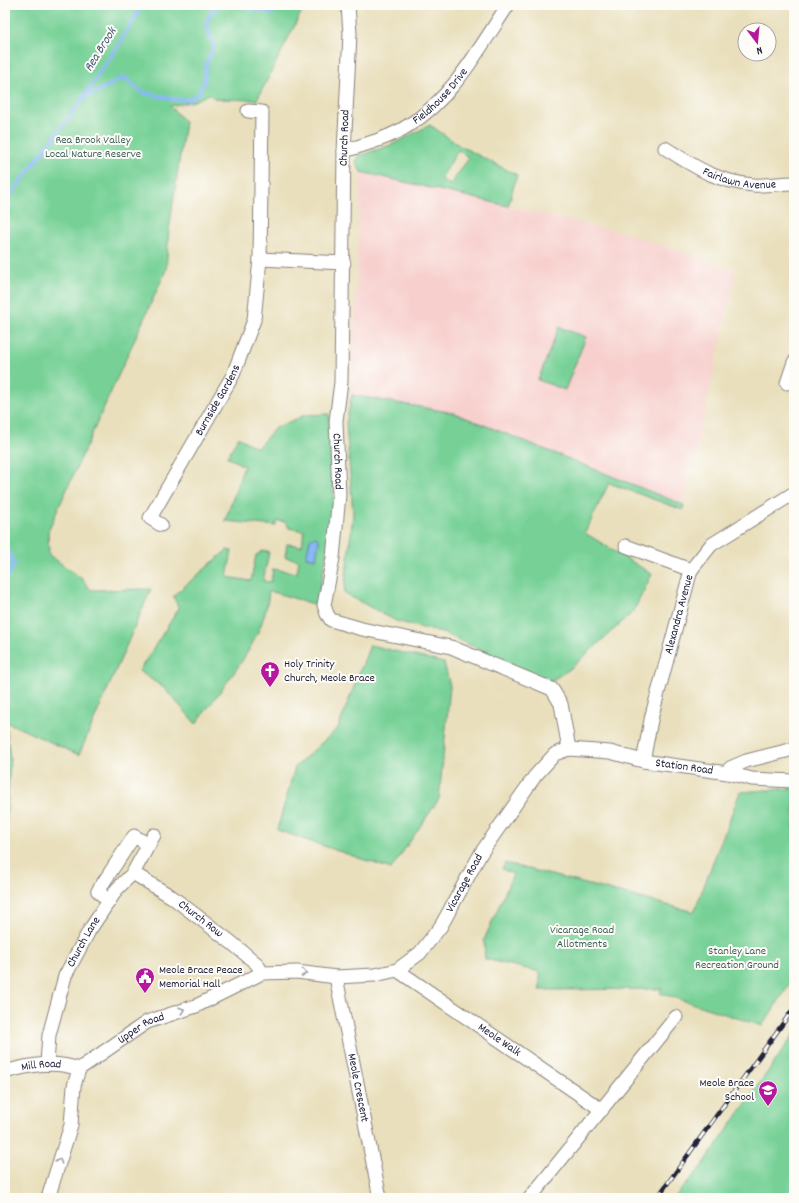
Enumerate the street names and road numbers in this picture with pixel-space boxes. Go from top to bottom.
street label: Fieldhouse Drive [409,64,472,129]
street label: Church Road [336,109,354,167]
street label: Fairlawn Avenue [700,163,777,194]
street label: Burnside Gardens [191,362,245,439]
street label: Church Road [328,433,347,490]
street label: Alexandra Avenue [660,573,698,656]
street label: Station Road [654,754,714,779]
street label: Vicarage Road [442,851,487,915]
street label: Church Row [174,896,227,942]
street label: Church Lane [63,913,105,970]
street label: Upper Road [114,1008,167,1048]
street label: Meole Walk [474,1019,524,1061]
street label: Meole Crescent [343,1052,373,1124]
street label: Mill Road [20,1056,62,1076]

